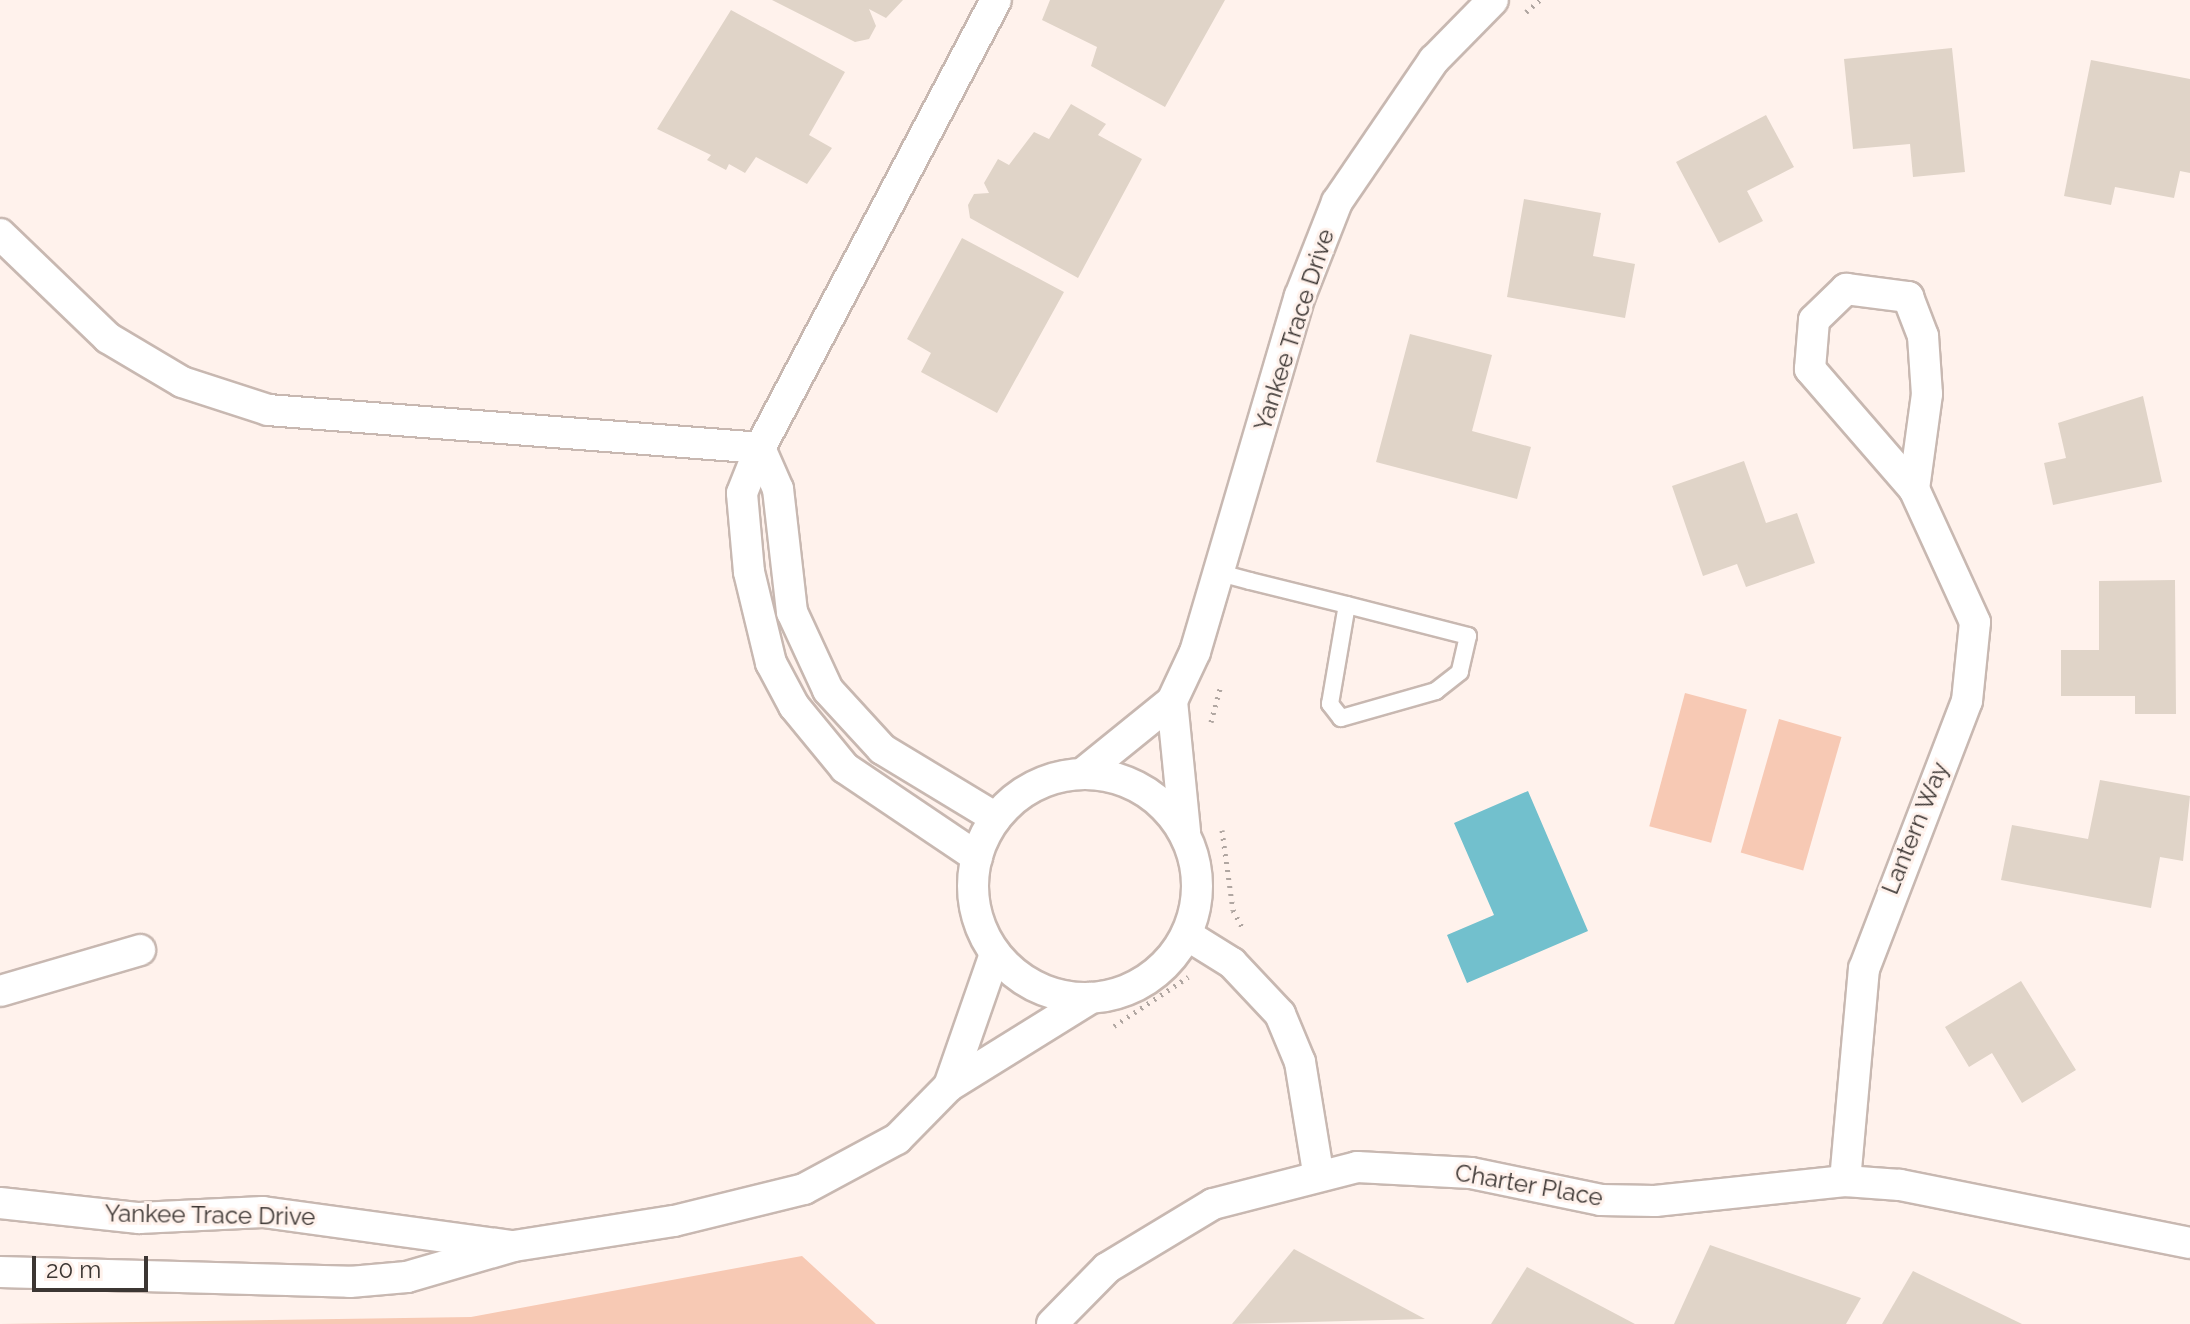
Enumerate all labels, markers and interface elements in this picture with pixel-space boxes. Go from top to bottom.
street label: Yankee Trace Drive [1248,225,1340,435]
street label: Lantern Way [1875,757,1955,899]
street label: Charter Place [1453,1158,1605,1212]
street label: Yankee Trace Drive [104,1199,316,1231]
scale bar [36,1240,152,1290]
text: 20 m [46,1255,101,1284]

